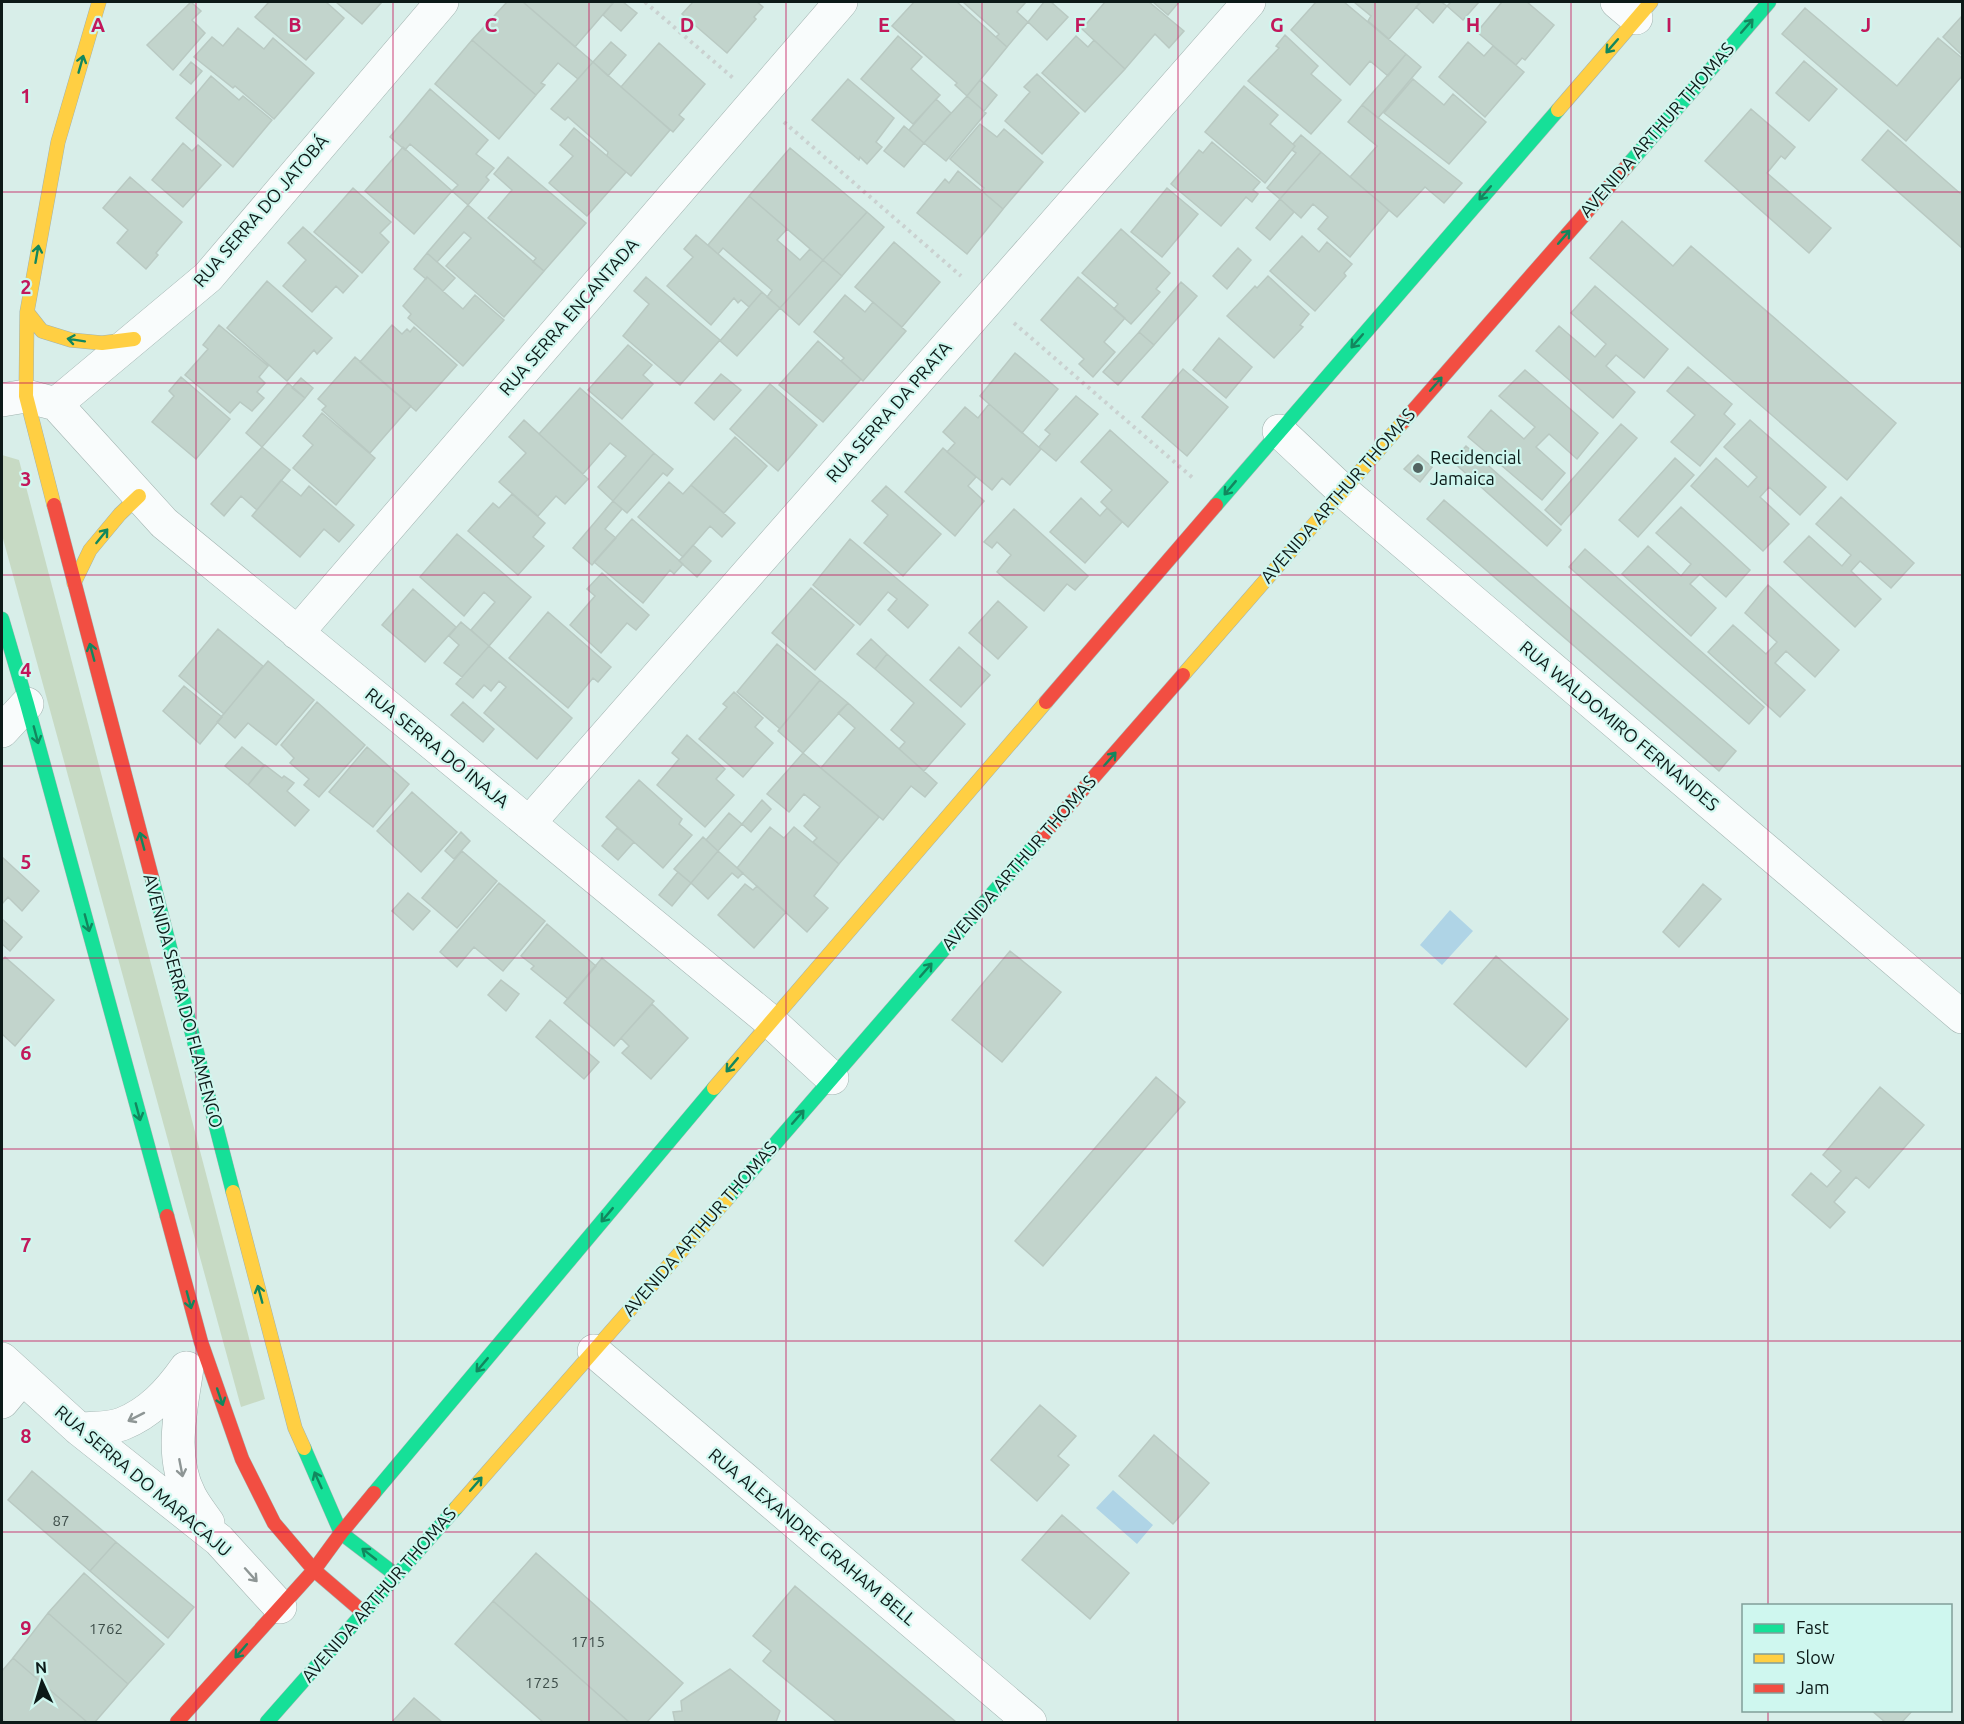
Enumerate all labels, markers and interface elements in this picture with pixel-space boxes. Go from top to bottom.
text: A [91,13,105,36]
text: B [288,13,302,36]
text: C [485,13,498,36]
text: D [680,13,694,36]
text: E [878,13,890,36]
text: F [1074,13,1086,36]
text: G [1270,13,1284,36]
text: H [1466,13,1480,36]
text: I [1666,13,1672,36]
text: J [1861,13,1871,36]
one-way arrow [1740,19,1754,34]
street label: AVENIDA ARTHUR THOMAS [1575,38,1738,221]
one-way arrow [1605,38,1619,53]
one-way arrow [76,55,87,74]
text: 1 [20,84,32,107]
street label: RUA SERRA DO JATOBÁ [188,129,332,290]
one-way arrow [1478,185,1492,200]
one-way arrow [1557,230,1571,245]
street label: RUA SERRA ENCANTADA [495,234,642,399]
one-way arrow [32,245,43,265]
text: 2 [20,275,32,298]
one-way arrow [1350,333,1364,348]
one-way arrow [67,334,87,345]
street label: RUA SERRA DA PRATA [822,337,955,486]
one-way arrow [1429,377,1443,392]
street label: AVENIDA ARTHUR THOMAS [1256,404,1419,587]
place label: Recidencial Jamaica [1430,447,1522,488]
marker: Recidencial Jamaica [1411,461,1425,475]
text: 3 [20,467,32,490]
one-way arrow [1224,480,1237,496]
one-way arrow [95,528,108,544]
street label: RUA WALDOMIRO FERNANDES [1516,636,1723,814]
one-way arrow [86,643,98,662]
text: 4 [20,658,32,681]
street label: RUA SERRA DO INAJA [362,683,514,811]
one-way arrow [31,725,42,744]
one-way arrow [1103,752,1117,767]
street label: AVENIDA ARTHUR THOMAS [937,771,1100,954]
one-way arrow [135,832,147,851]
text: 5 [20,850,32,873]
street label: AVENIDA SERRA DO FLAMENGO [140,871,228,1130]
one-way arrow [82,914,93,933]
one-way arrow [920,962,933,978]
text: 6 [20,1041,32,1064]
one-way arrow [726,1057,739,1073]
one-way arrow [133,1102,144,1121]
one-way arrow [792,1109,805,1125]
street label: AVENIDA ARTHUR THOMAS [618,1137,781,1320]
one-way arrow [600,1207,614,1222]
text: 7 [20,1233,32,1256]
one-way arrow [253,1285,265,1304]
one-way arrow [184,1290,195,1309]
one-way arrow [475,1357,489,1372]
one-way arrow [215,1388,226,1406]
street label: RUA SERRA DO MARACAJU [51,1401,236,1560]
one-way arrow [127,1411,145,1423]
text: 8 [20,1424,32,1447]
street label: RUA ALEXANDRE GRAHAM BELL [705,1444,920,1629]
one-way arrow [176,1457,187,1477]
one-way arrow [311,1471,323,1489]
one-way arrow [469,1477,483,1492]
street label: AVENIDA ARTHUR THOMAS [297,1503,460,1686]
house number: 87 [53,1512,69,1529]
one-way arrow [361,1548,377,1561]
one-way arrow [244,1567,258,1582]
legend [1742,1604,1952,1712]
text: 9 [20,1616,32,1639]
text: Fast [1796,1617,1829,1637]
house number: 1762 [89,1620,123,1637]
house number: 1715 [571,1633,605,1650]
one-way arrow [234,1643,248,1658]
text: Slow [1796,1647,1835,1667]
north arrow [12,1652,72,1712]
text: N [34,1658,48,1676]
house number: 1725 [525,1674,559,1691]
text: Jam [1796,1677,1830,1697]

